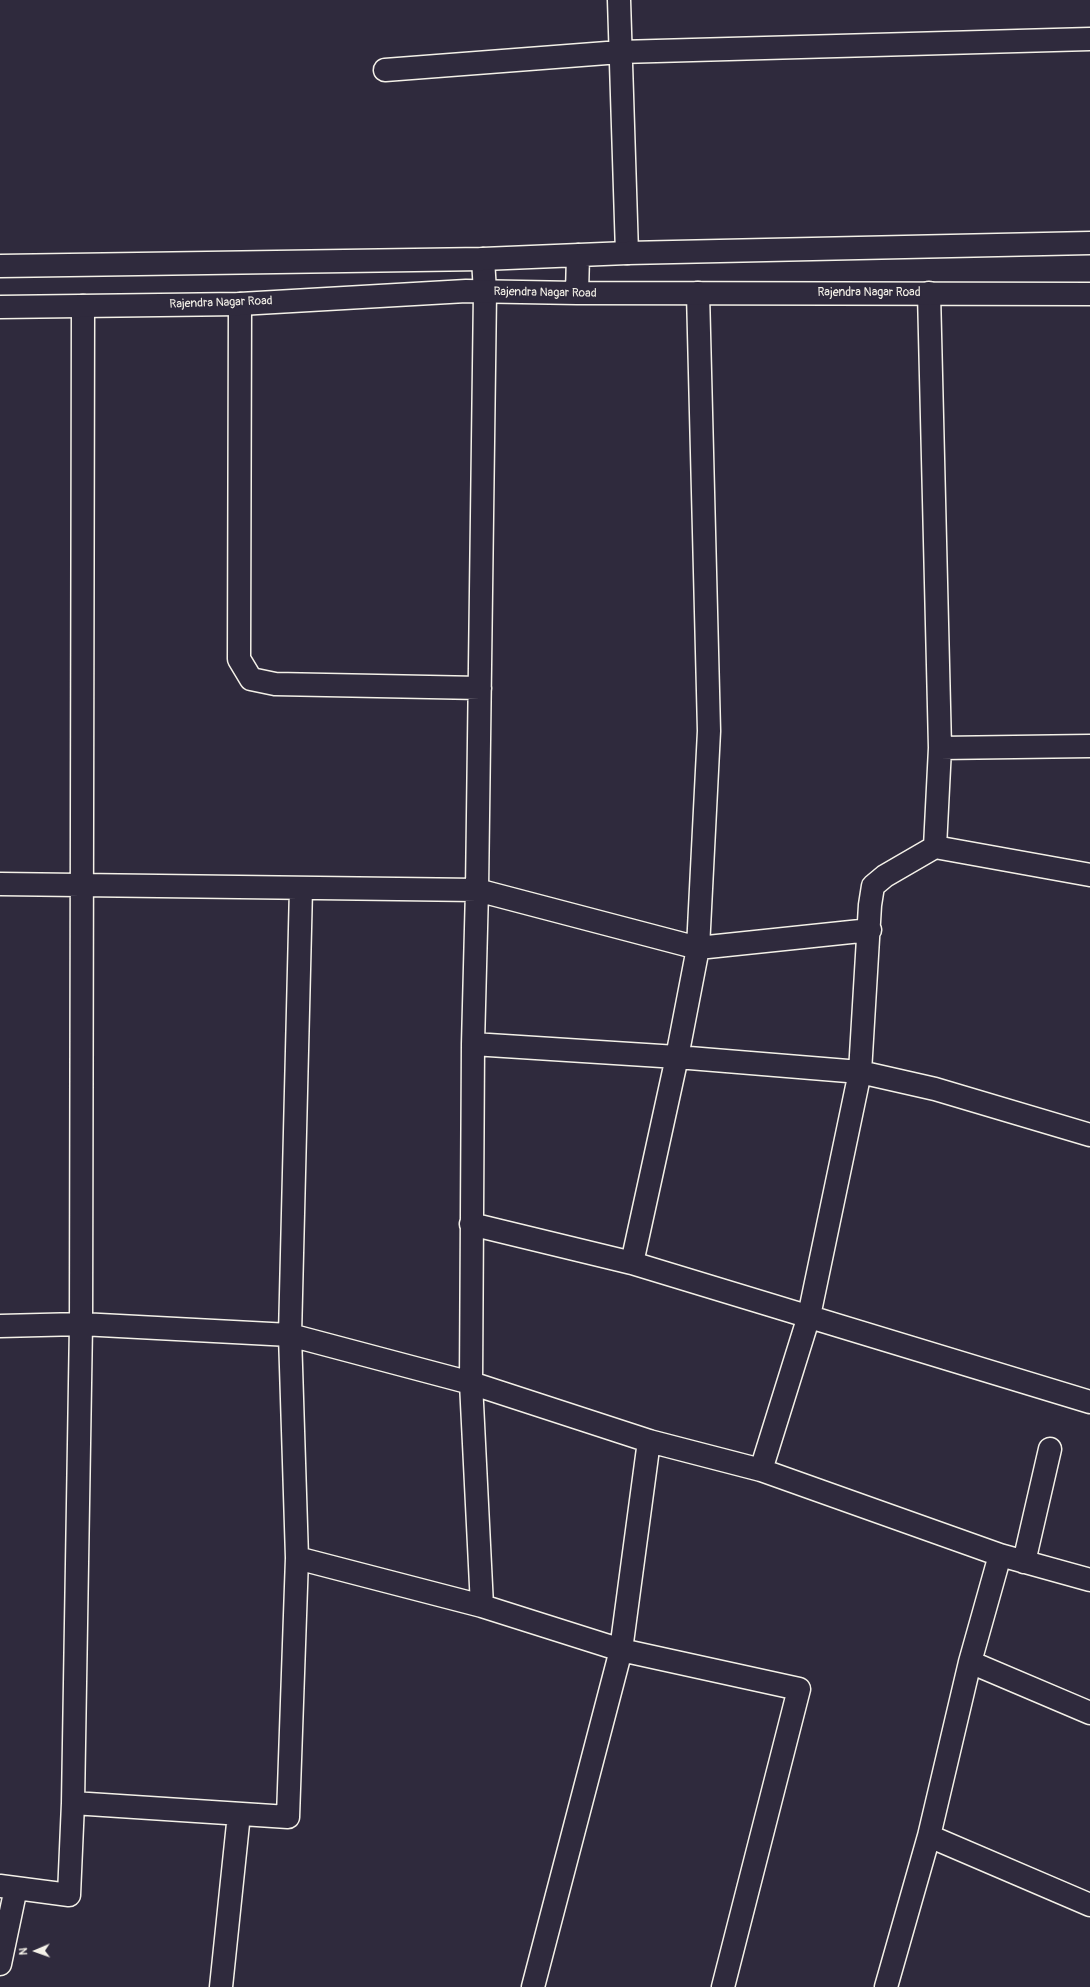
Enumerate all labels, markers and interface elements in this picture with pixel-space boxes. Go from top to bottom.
street label: Rajendra Nagar Road [493,285,597,301]
street label: Rajendra Nagar Road [817,286,921,300]
street label: Rajendra Nagar Road [169,294,273,312]
north arrow [16,1931,56,1971]
text: N [17,1947,30,1955]

